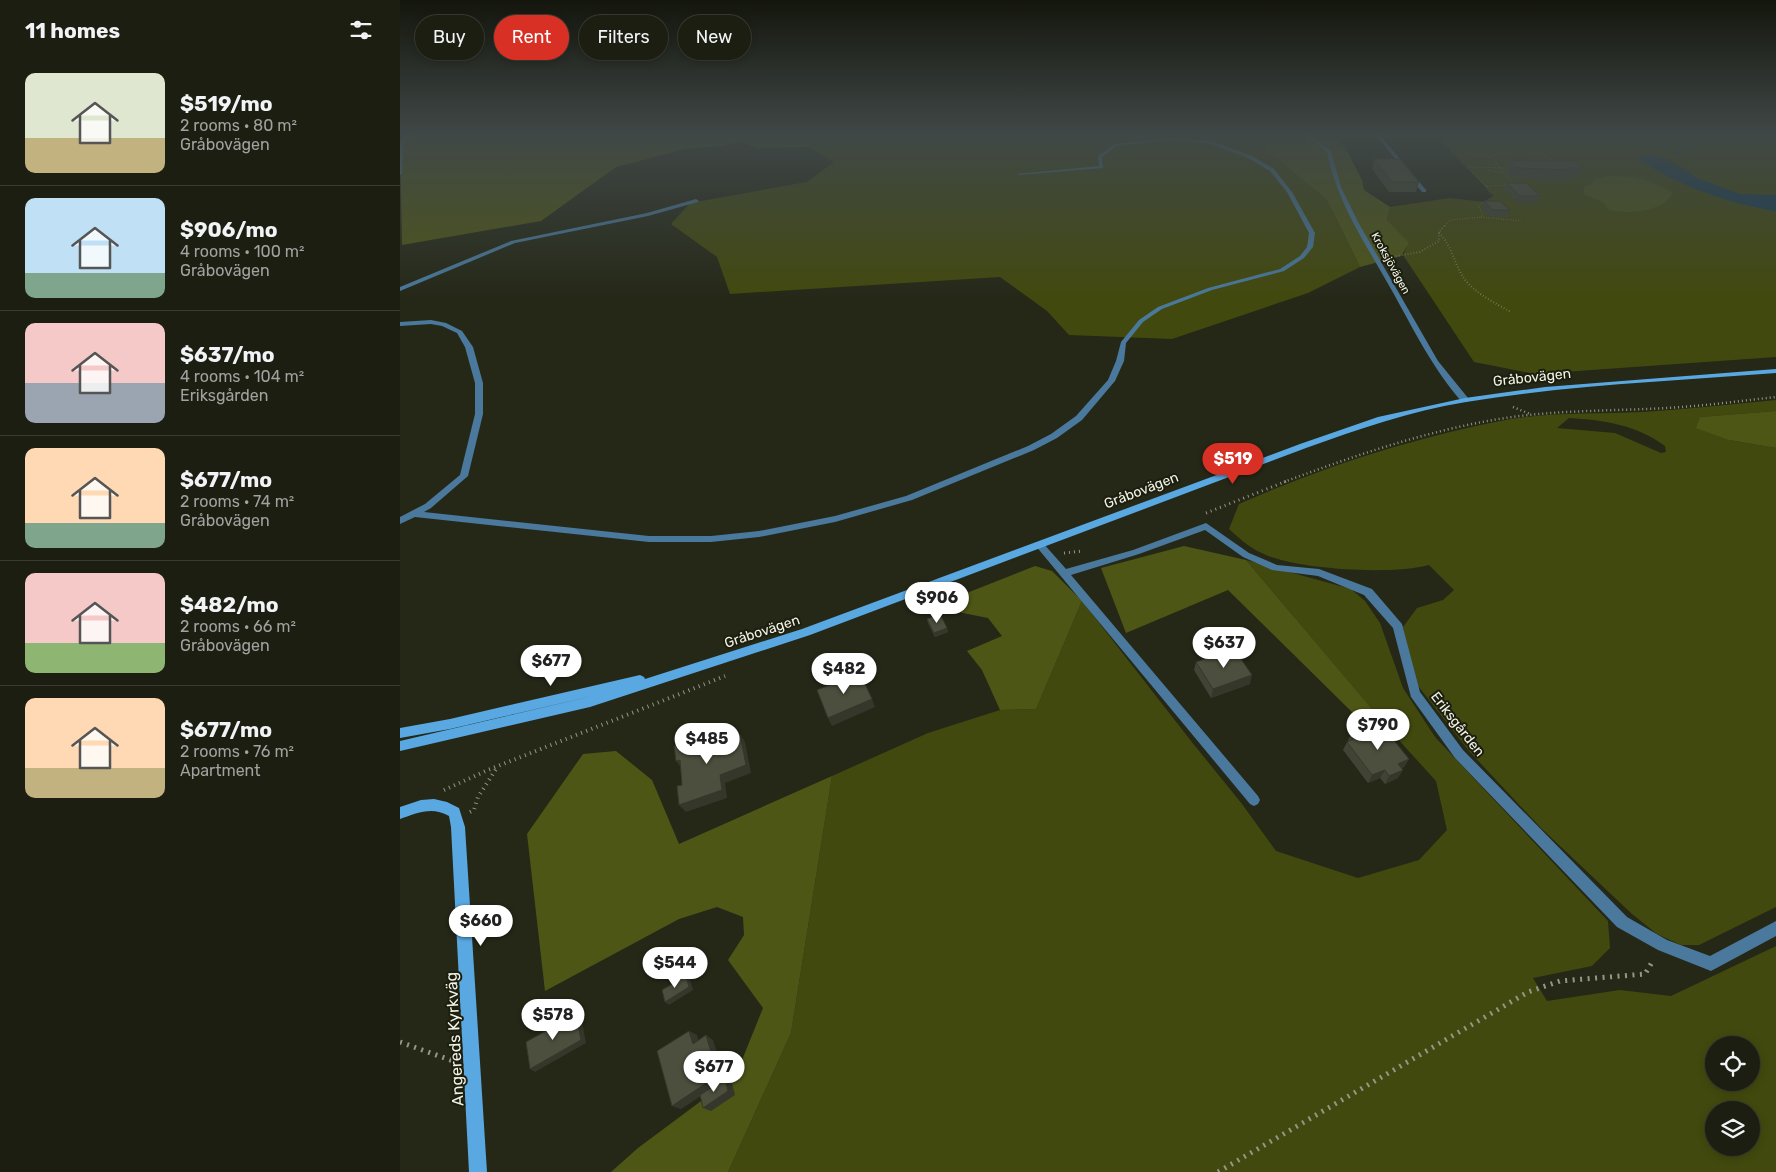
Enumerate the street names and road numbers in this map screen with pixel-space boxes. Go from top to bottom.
street label: Kroksjövägen [1368,230,1413,296]
street label: Gråbovägen [1492,365,1572,390]
street label: Gråbovägen [1102,468,1181,512]
street label: Gråbovägen [722,611,802,652]
street label: Eriksgården [1427,689,1488,760]
street label: Angereds Kyrkväg [441,971,468,1107]

